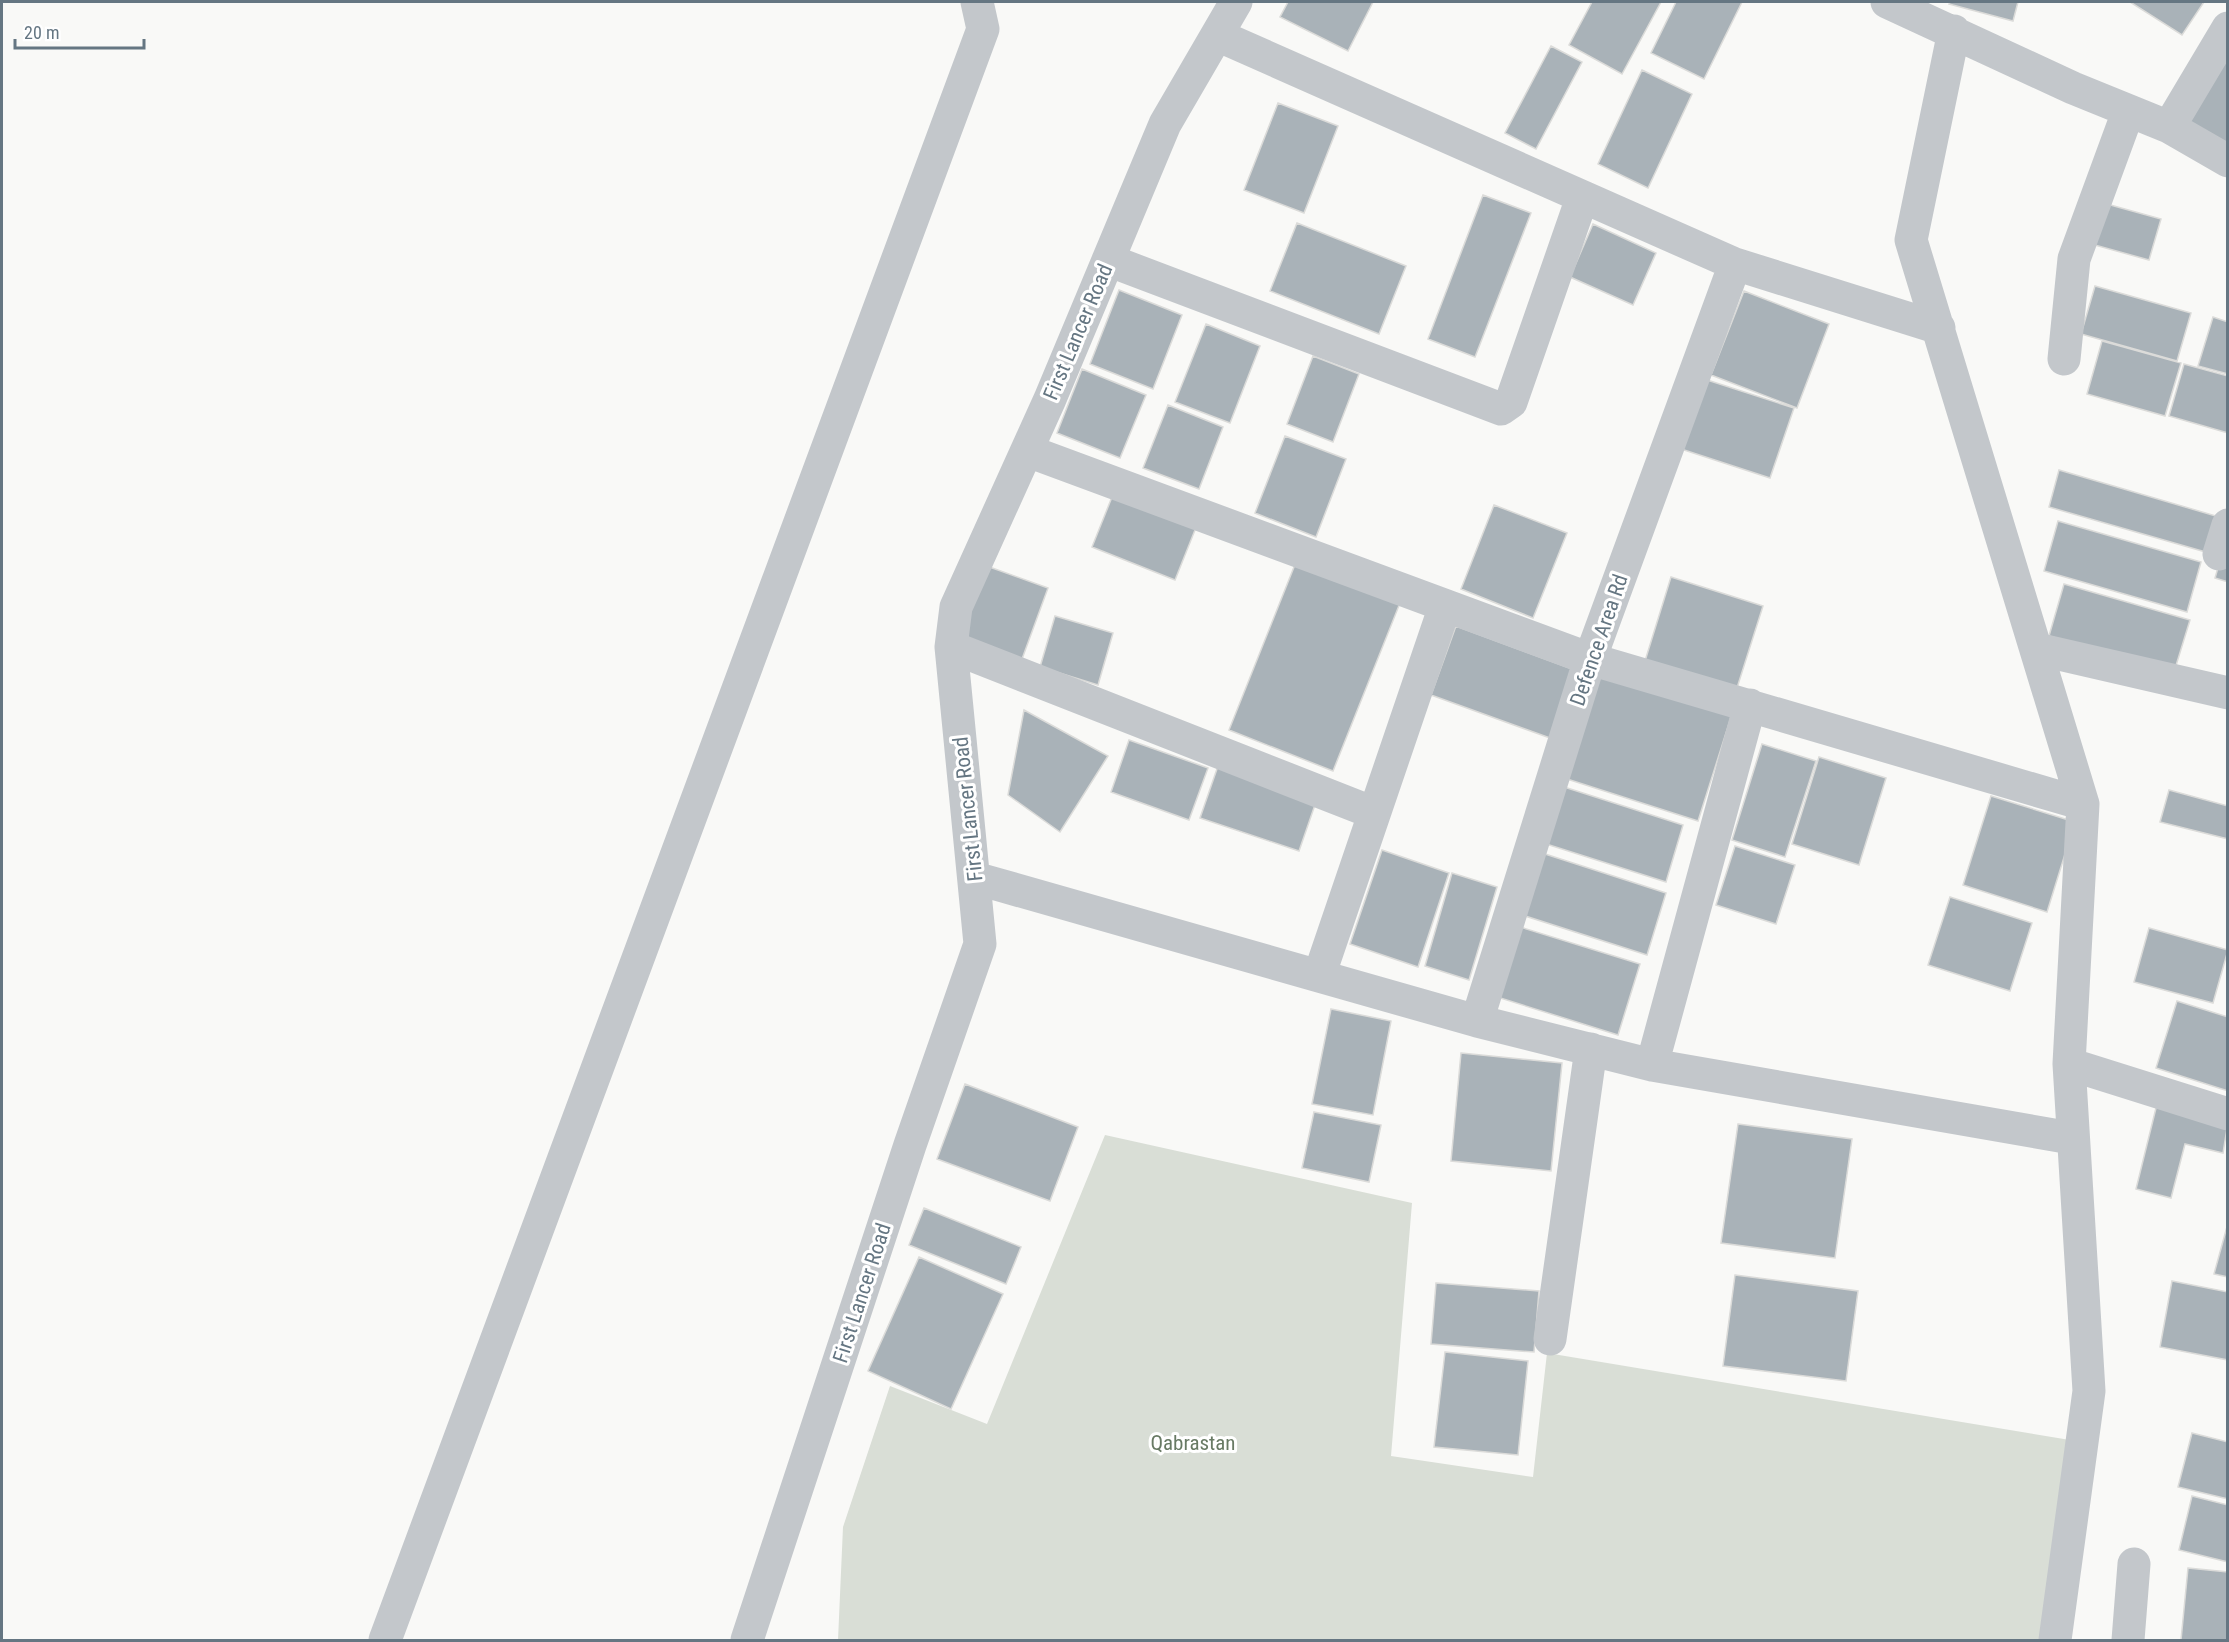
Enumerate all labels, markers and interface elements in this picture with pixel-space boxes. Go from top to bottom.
scale bar [15,12,144,50]
text: 20 m [24,22,59,43]
street label: First Lancer Road [1039,261,1117,403]
street label: Defence Area Rd [1565,571,1633,709]
street label: First Lancer Road [948,736,988,882]
street label: First Lancer Road [828,1220,896,1366]
park label: Qabrastan [1150,1431,1236,1455]

